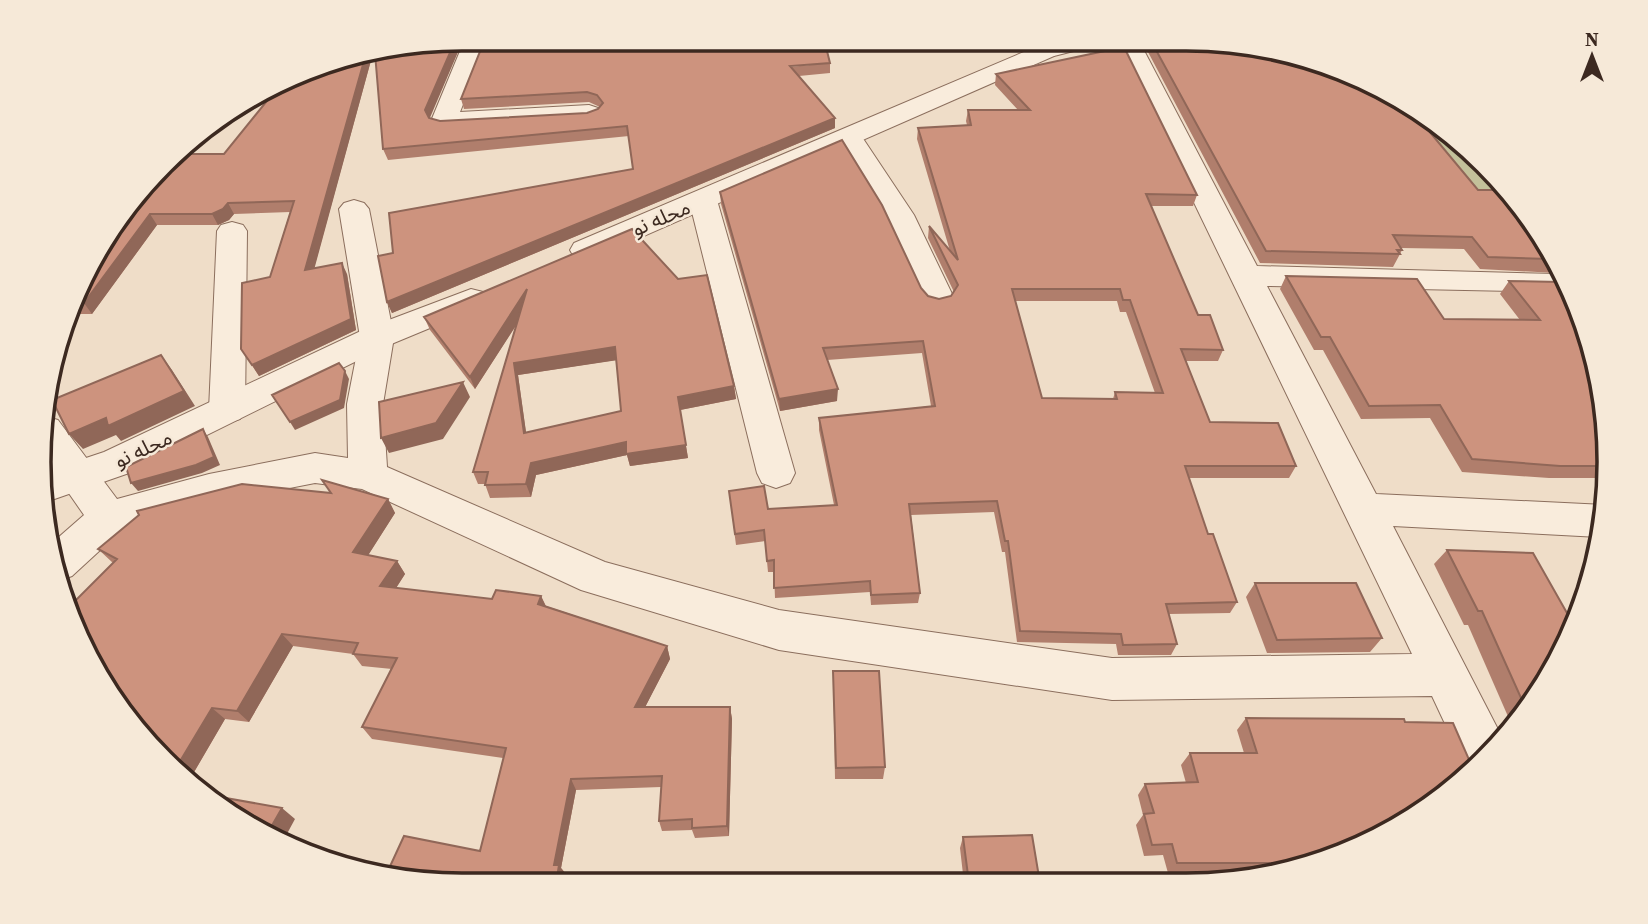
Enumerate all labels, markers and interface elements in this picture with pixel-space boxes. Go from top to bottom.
north arrow [1557,21,1627,91]
text: N [1585,26,1599,52]
street label: محله نو [627,192,695,243]
street label: محله نو [109,422,177,475]

